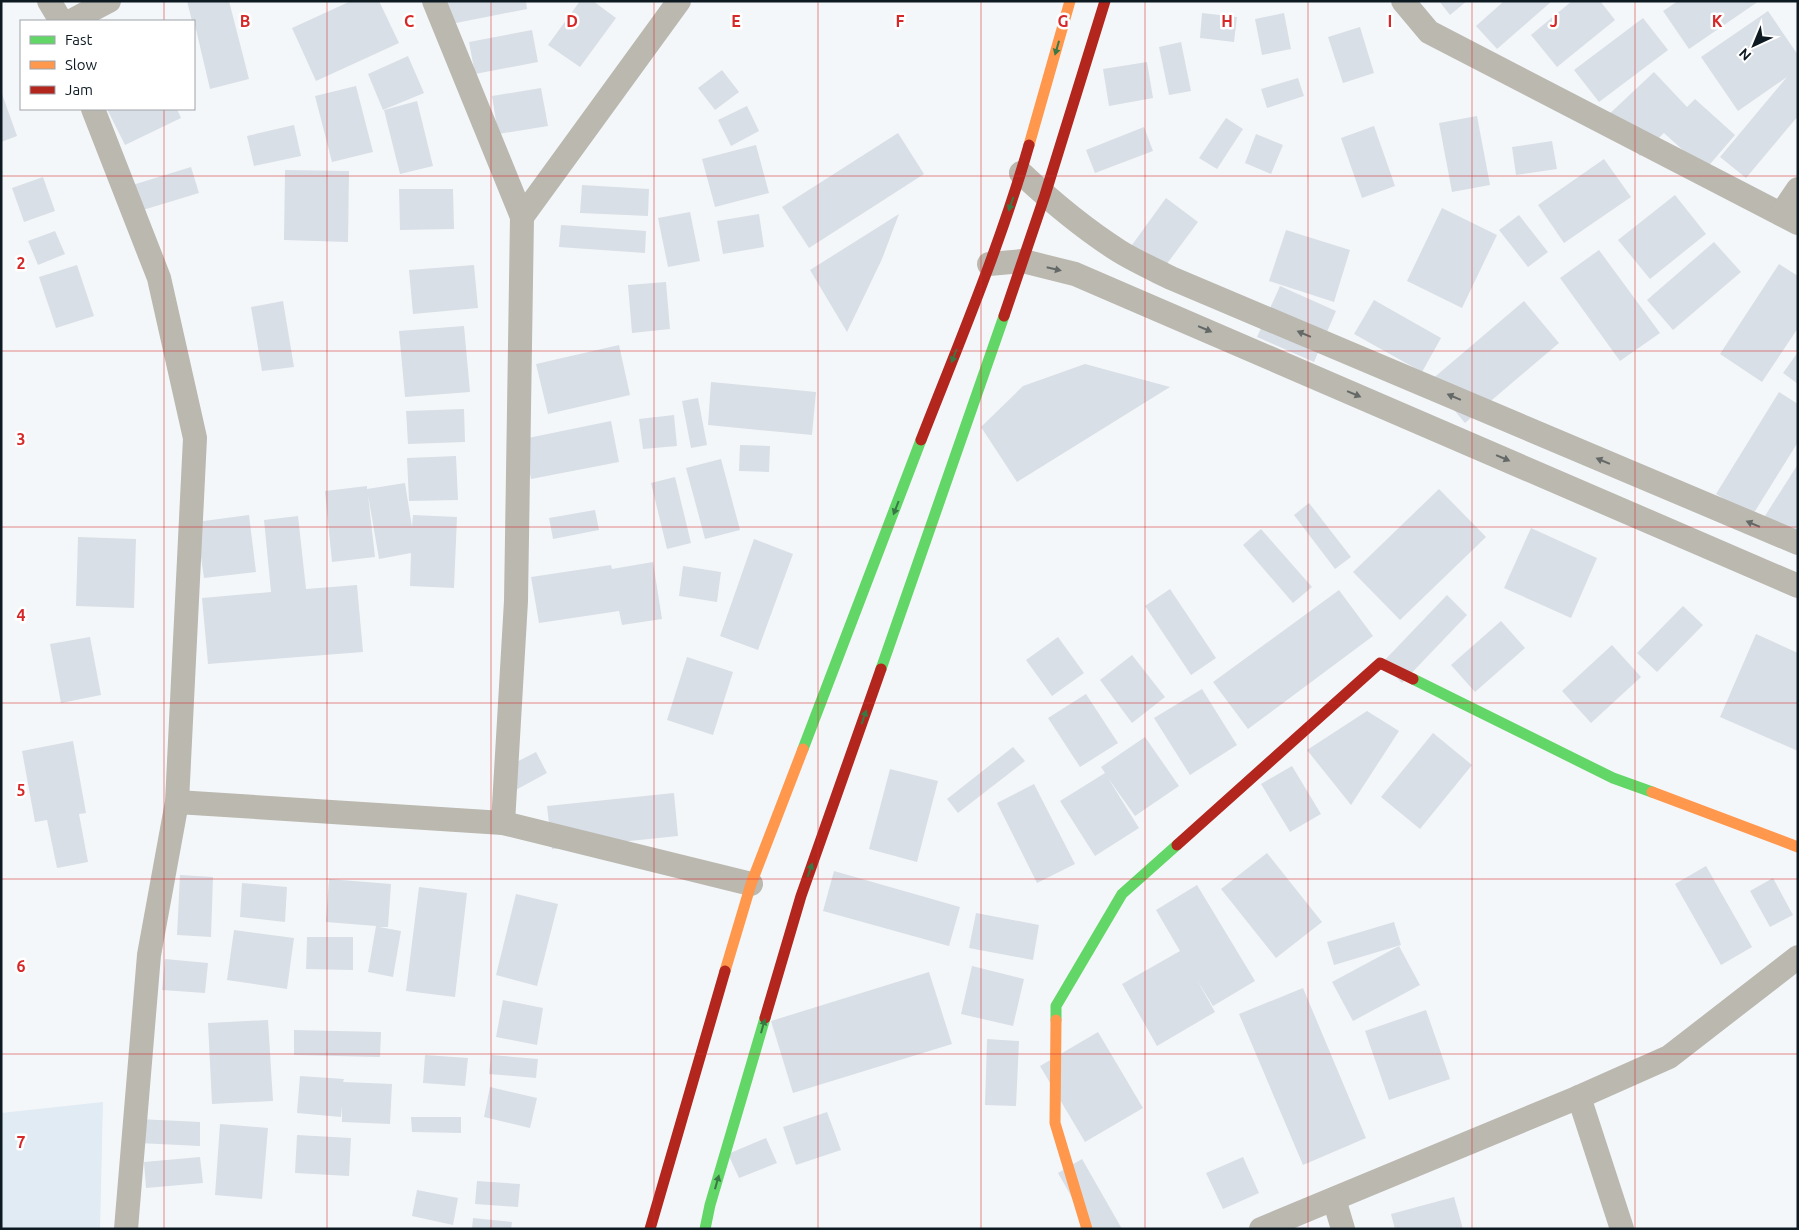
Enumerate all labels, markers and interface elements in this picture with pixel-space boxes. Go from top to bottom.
text: B [240,12,250,30]
text: C [404,12,414,30]
text: D [566,12,578,30]
text: E [731,12,741,30]
text: F [896,12,905,30]
text: G [1057,12,1069,30]
text: H [1221,12,1233,30]
text: I [1388,12,1392,30]
text: J [1550,12,1558,30]
text: K [1712,12,1723,30]
legend [20,20,195,110]
north arrow [1729,20,1779,70]
text: Fast [65,31,93,48]
one-way arrow [1053,41,1061,56]
text: N [1736,45,1754,64]
text: Slow [65,56,98,73]
text: Jam [65,81,93,98]
one-way arrow [1006,197,1014,212]
text: 2 [16,254,26,272]
one-way arrow [1047,265,1062,273]
one-way arrow [1198,326,1212,334]
one-way arrow [1296,330,1311,338]
one-way arrow [950,349,958,364]
one-way arrow [1347,390,1361,398]
one-way arrow [1447,393,1461,401]
text: 3 [16,430,26,448]
one-way arrow [1496,455,1510,463]
one-way arrow [1596,456,1610,464]
one-way arrow [891,501,899,515]
one-way arrow [1746,520,1760,528]
text: 4 [16,606,26,624]
one-way arrow [861,709,868,724]
text: 5 [16,781,26,799]
one-way arrow [807,862,815,877]
text: 6 [16,957,26,975]
one-way arrow [760,1018,768,1033]
text: 7 [16,1133,26,1151]
one-way arrow [714,1174,722,1189]

